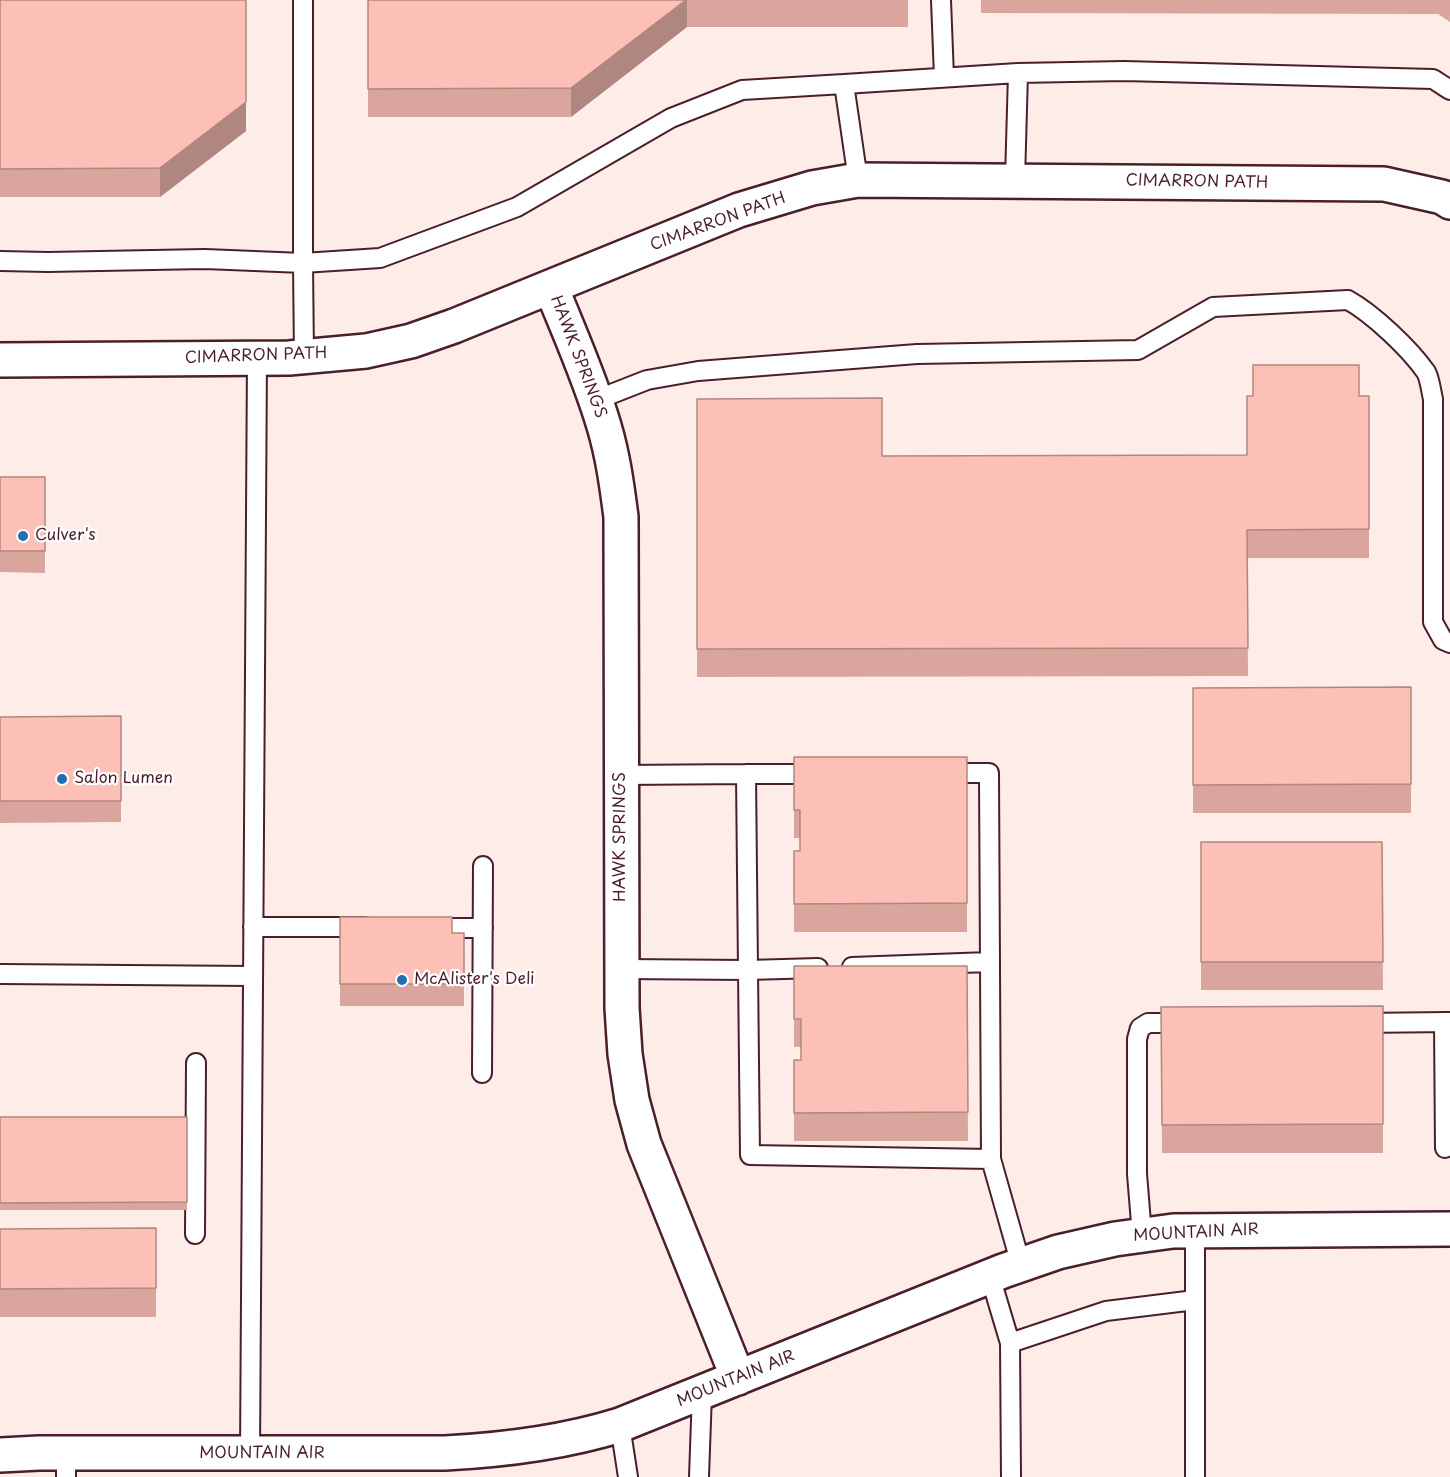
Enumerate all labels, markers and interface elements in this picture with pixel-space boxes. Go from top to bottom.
street label: CIMARRON PATH [1126,171,1268,193]
street label: CIMARRON PATH [648,189,788,255]
street label: HAWK SPRINGS [546,293,610,421]
street label: CIMARRON PATH [184,344,328,368]
place label: Culver's [35,526,96,546]
marker: Culver's [16,529,30,543]
place label: Salon Lumen [74,769,173,789]
marker: Salon Lumen [55,772,69,786]
street label: HAWK SPRINGS [611,772,631,902]
place label: McAlister's Deli [414,970,535,990]
marker: McAlister's Deli [395,973,409,987]
street label: MOUNTAIN AIR [1133,1220,1259,1246]
street label: MOUNTAIN AIR [674,1347,798,1411]
street label: MOUNTAIN AIR [199,1444,325,1464]

